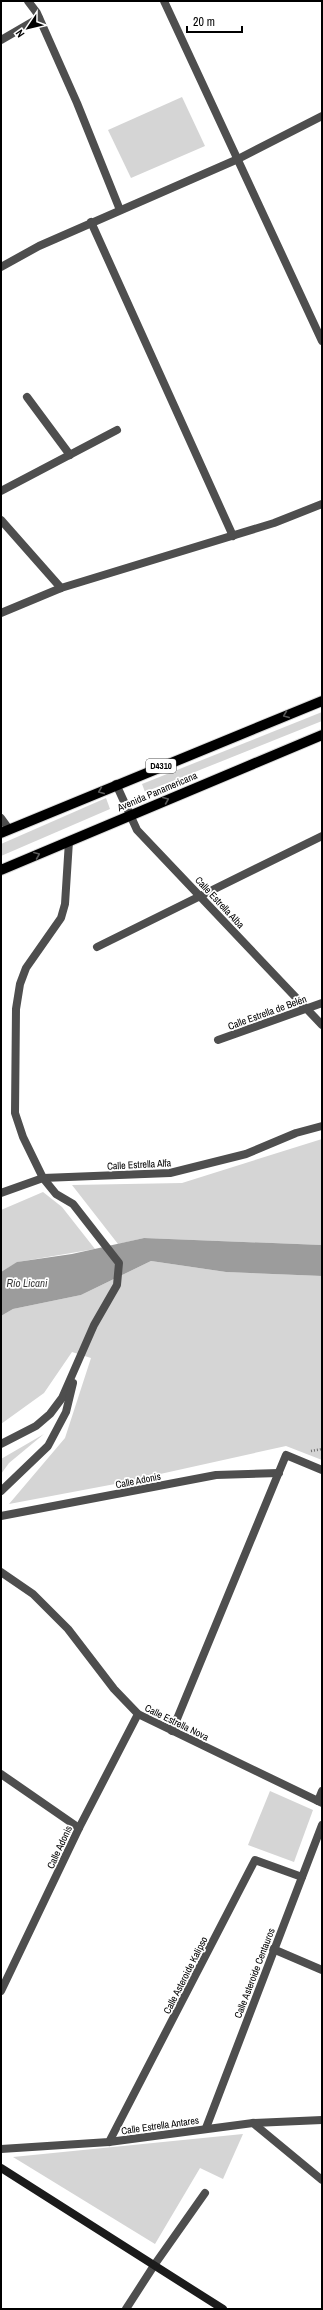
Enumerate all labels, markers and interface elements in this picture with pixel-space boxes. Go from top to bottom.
north arrow [8,8,48,48]
scale bar [187,8,242,34]
text: 20 m [193,14,215,30]
text: N [12,27,27,40]
one-way arrow [282,711,289,719]
road number: D4310 [146,759,176,773]
street label: Avenida Panamericana [114,769,200,815]
one-way arrow [97,786,104,794]
one-way arrow [162,797,169,805]
one-way arrow [32,852,40,860]
street label: Calle Estrella Alba [192,874,247,931]
street label: Calle Estrella de Belén [226,992,308,1033]
street label: Calle Estrella Alfa [107,1156,172,1173]
water label: Río Licani [6,1276,48,1290]
street label: Calle Adonis [114,1470,162,1491]
street label: Calle Estrella Nova [143,1701,211,1744]
street label: Calle Adonis [44,1824,75,1871]
street label: Calle Asteroide Centauros [231,1926,278,2020]
street label: Calle Asteroide Kalipso [160,1934,211,2016]
street label: Calle Estrella Antares [120,2114,200,2137]

